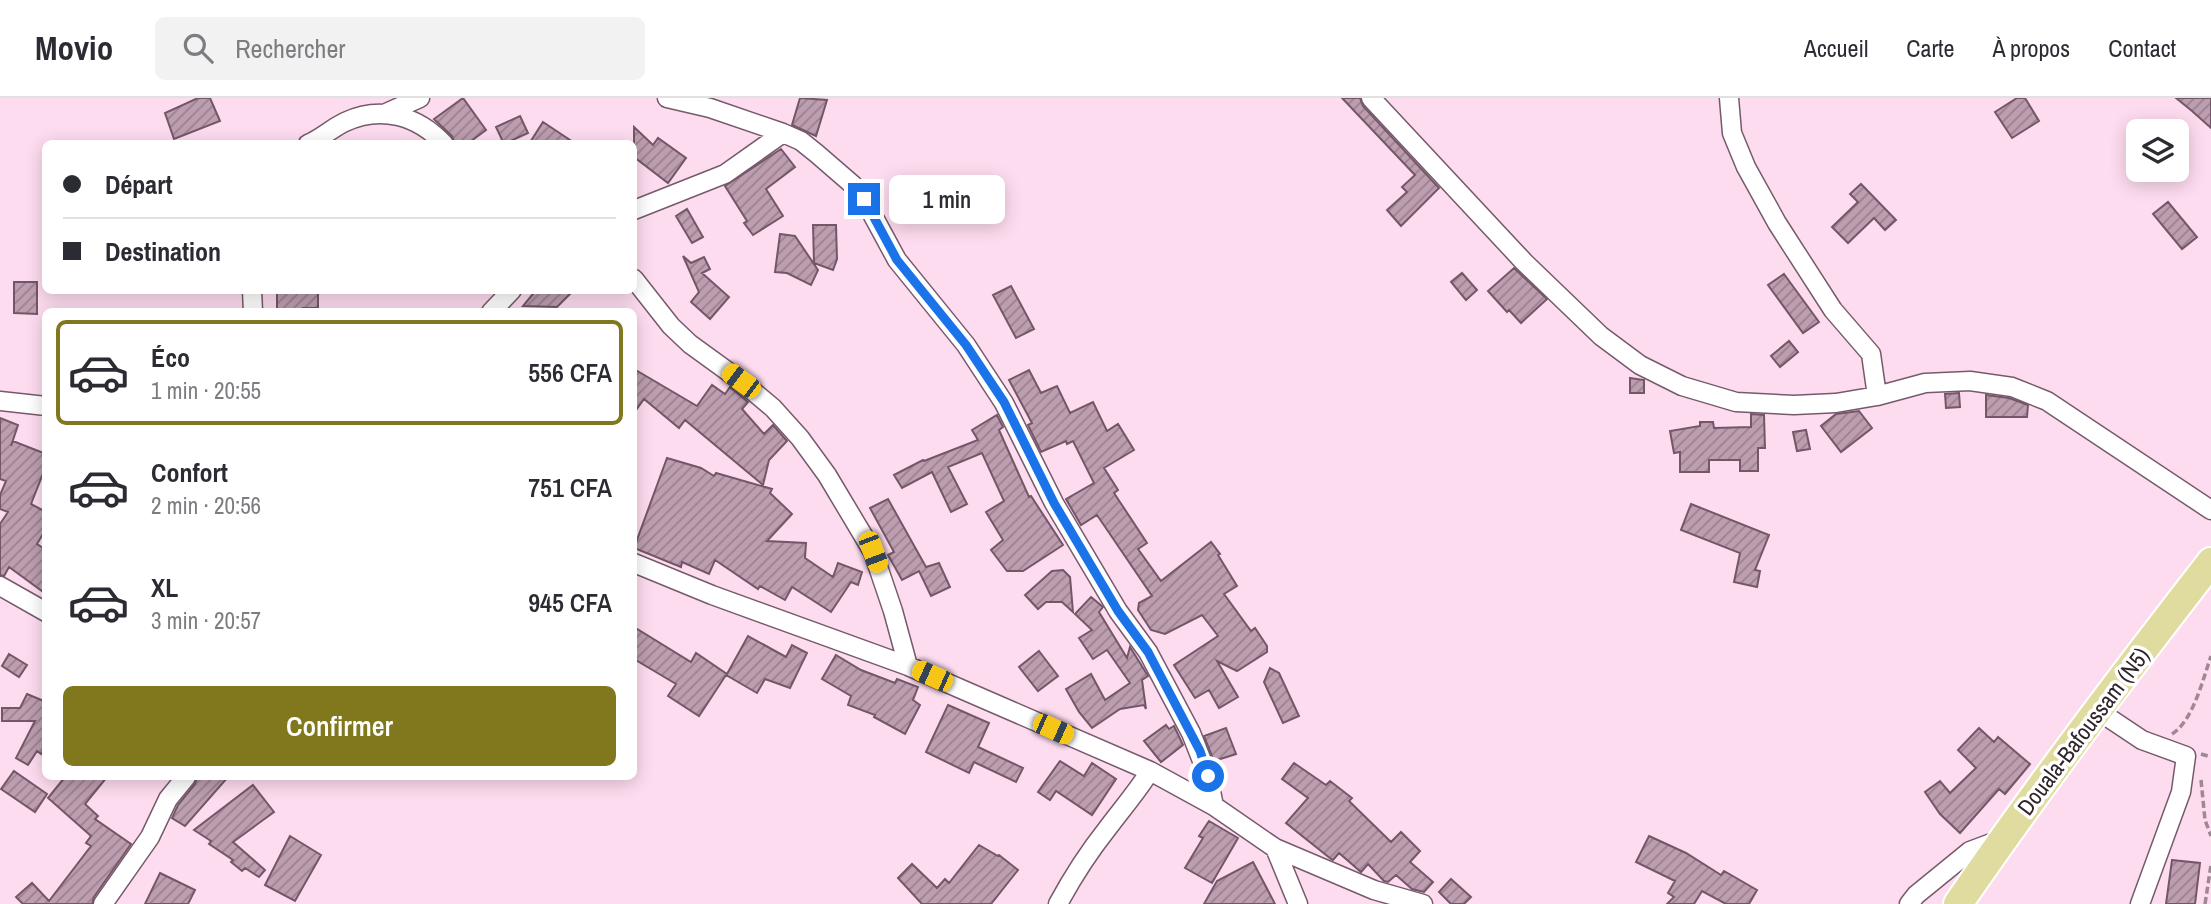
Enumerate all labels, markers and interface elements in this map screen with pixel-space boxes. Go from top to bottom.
search box [155,17,645,80]
text: Movio [35,26,113,70]
icon: search [179,29,217,67]
text: Rechercher [235,31,345,66]
text: Accueil [1804,32,1868,64]
text: Carte [1906,32,1954,64]
text: À propos [1992,32,2070,64]
text: Contact [2108,32,2176,64]
map controls [2126,119,2189,182]
button: layers [2126,119,2189,182]
text: Départ [105,167,173,202]
callout: 1 min [888,174,1004,224]
route end [848,183,880,215]
text: 1 min [923,184,971,215]
text: Destination [105,234,221,269]
text: Éco [151,340,190,375]
icon: car [67,341,130,404]
text: 556 CFA [528,355,612,390]
car [718,360,765,402]
text: 1 min · 20:55 [151,375,261,406]
text: Confort [151,455,228,490]
icon: car [67,456,130,519]
text: 751 CFA [528,470,612,505]
text: 2 min · 20:56 [151,490,261,521]
car [856,529,891,575]
text: XL [151,570,178,605]
icon: car [67,571,130,634]
text: 945 CFA [528,585,612,620]
text: 3 min · 20:57 [151,605,261,636]
street label: Douala-Bafoussam (N5) [2010,641,2156,821]
car [909,658,956,694]
button: Confirmer [63,686,616,766]
car [1030,711,1077,747]
route start [1192,760,1224,792]

